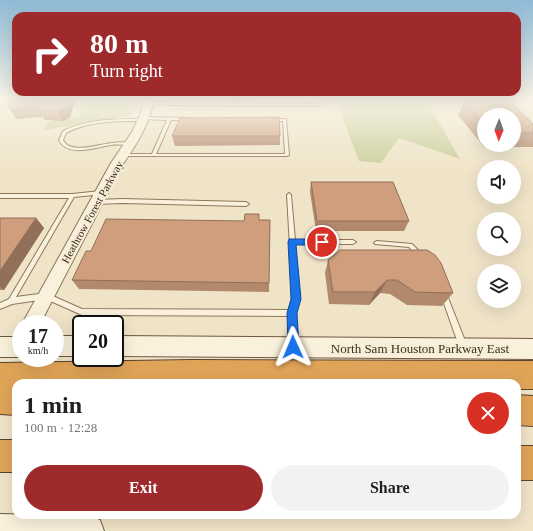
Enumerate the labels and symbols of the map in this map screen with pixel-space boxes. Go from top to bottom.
north arrow [477,108,521,152]
street label: Heathrow Forest Parkway [59,158,125,265]
pin [305,225,339,259]
speed limit sign: 20 [72,315,124,367]
position arrow [272,326,314,368]
street label: North Sam Houston Parkway East [331,341,510,356]

